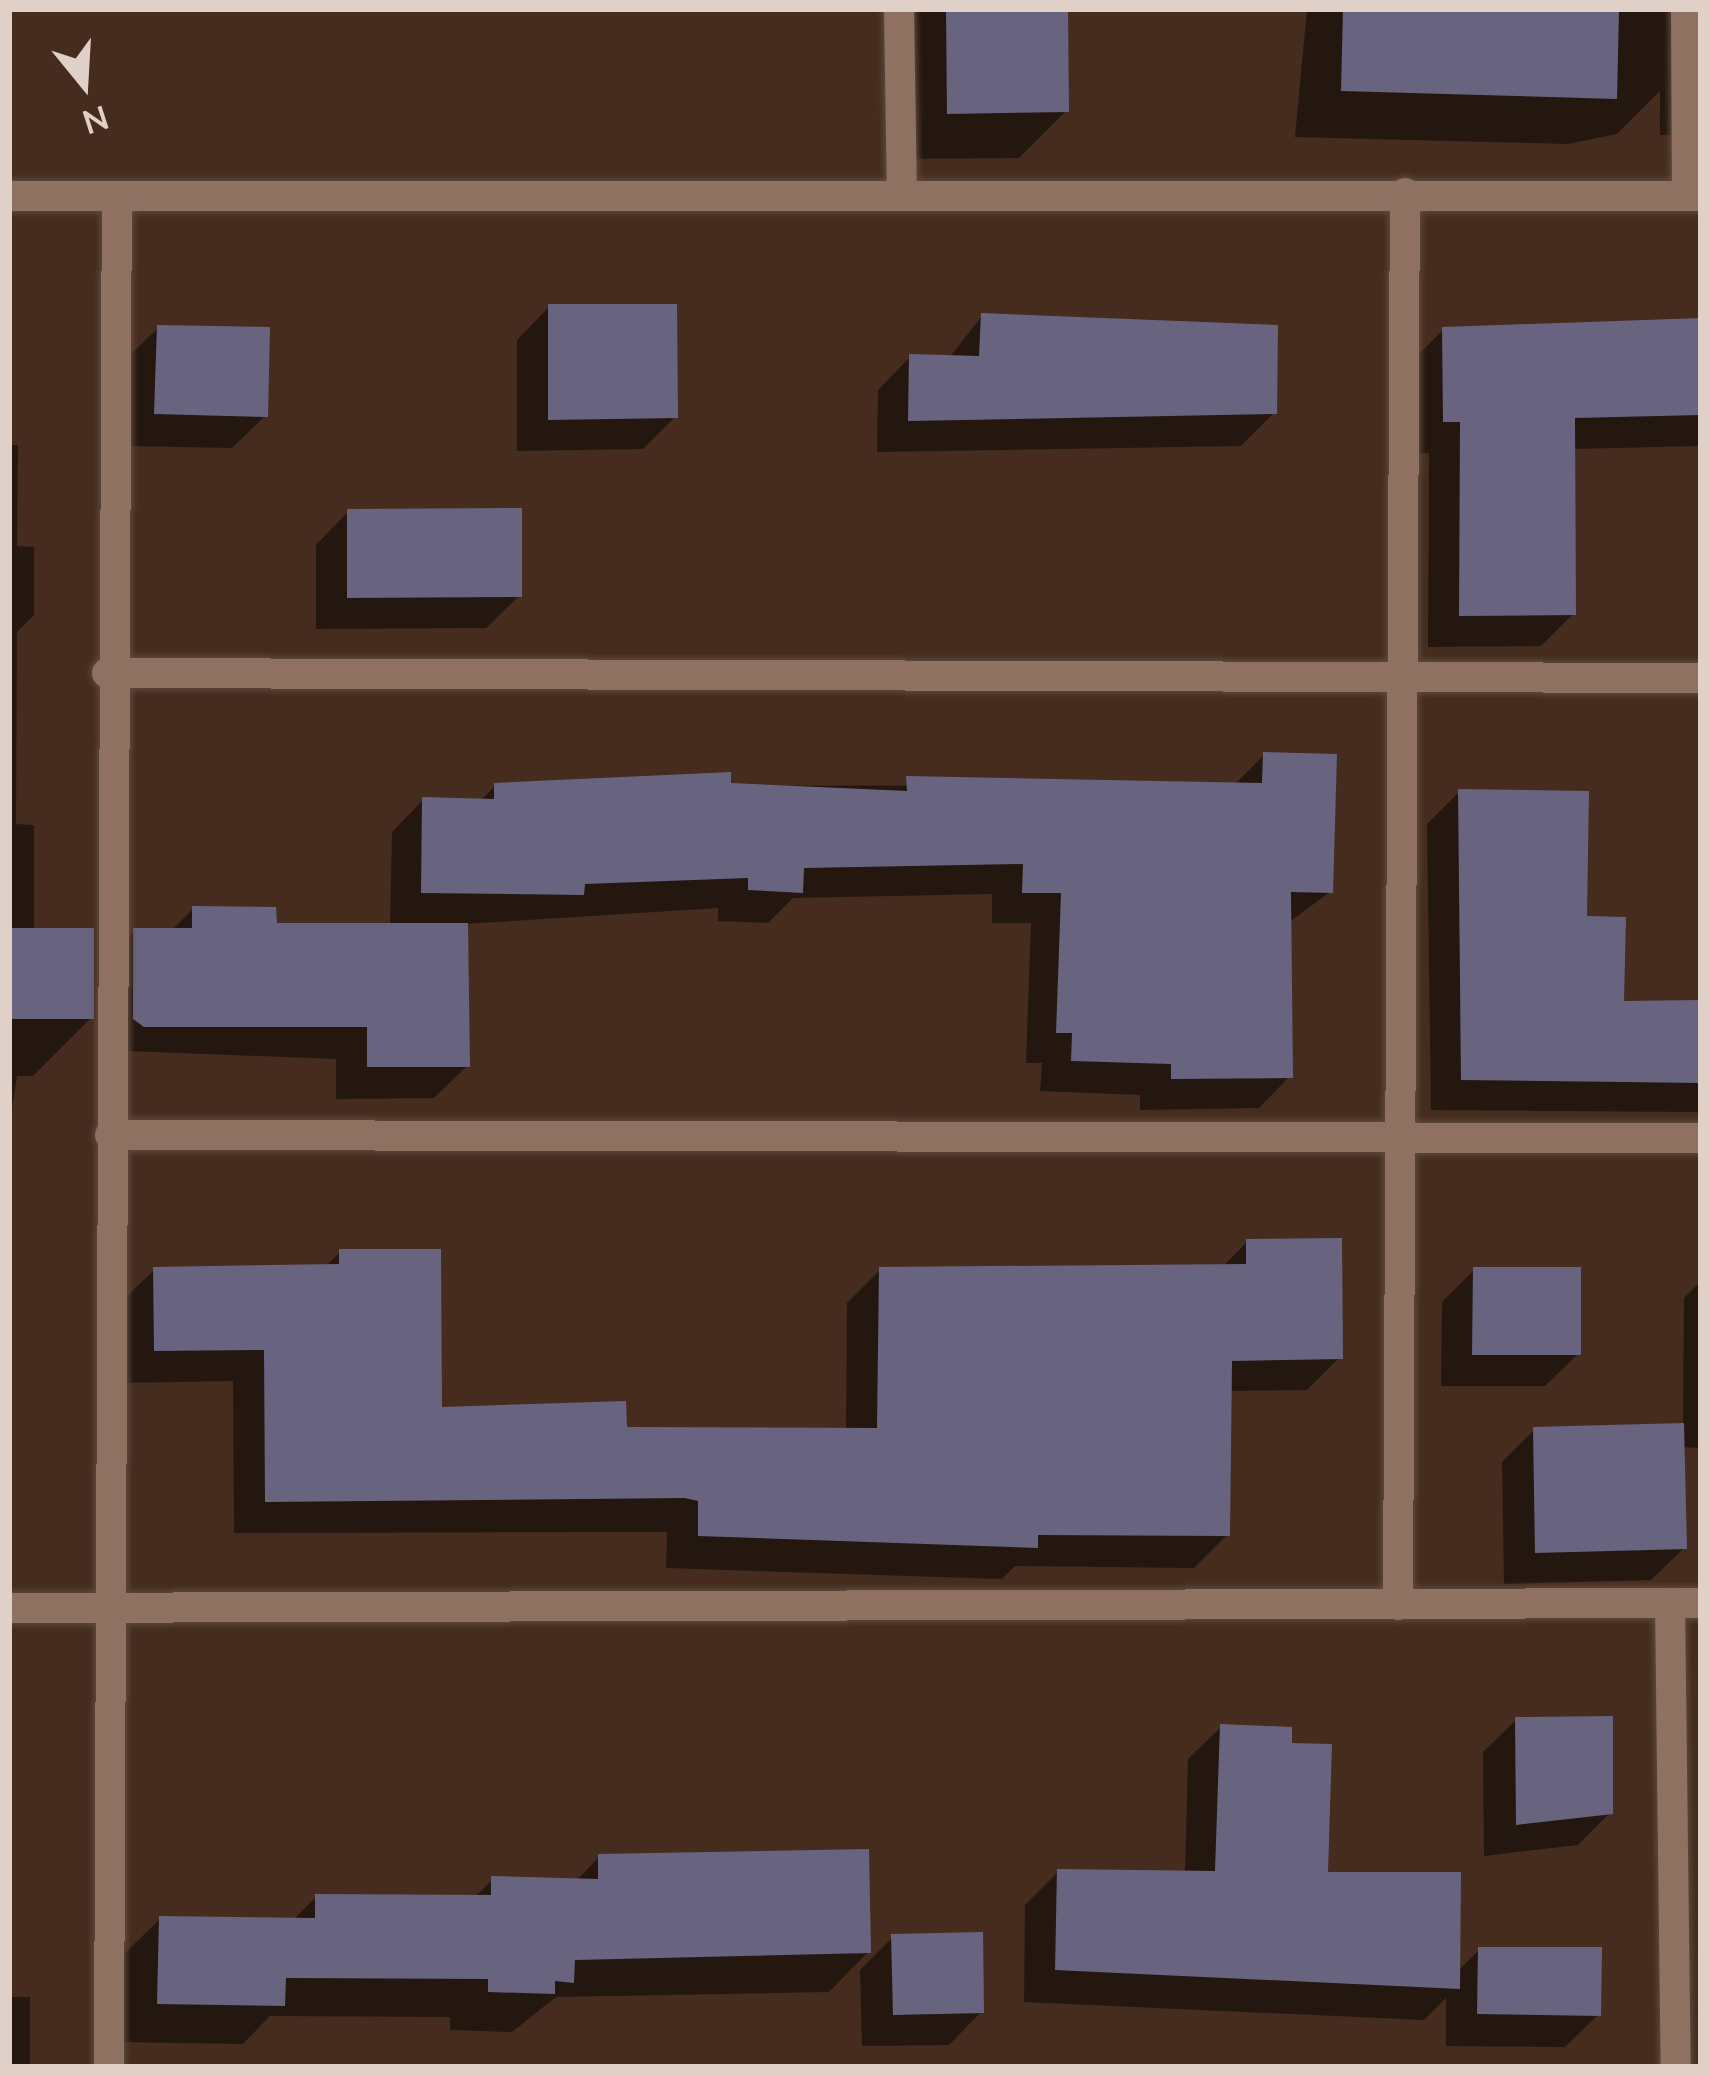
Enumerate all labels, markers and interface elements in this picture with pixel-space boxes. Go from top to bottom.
north arrow [24,24,144,144]
text: N [77,94,114,144]

